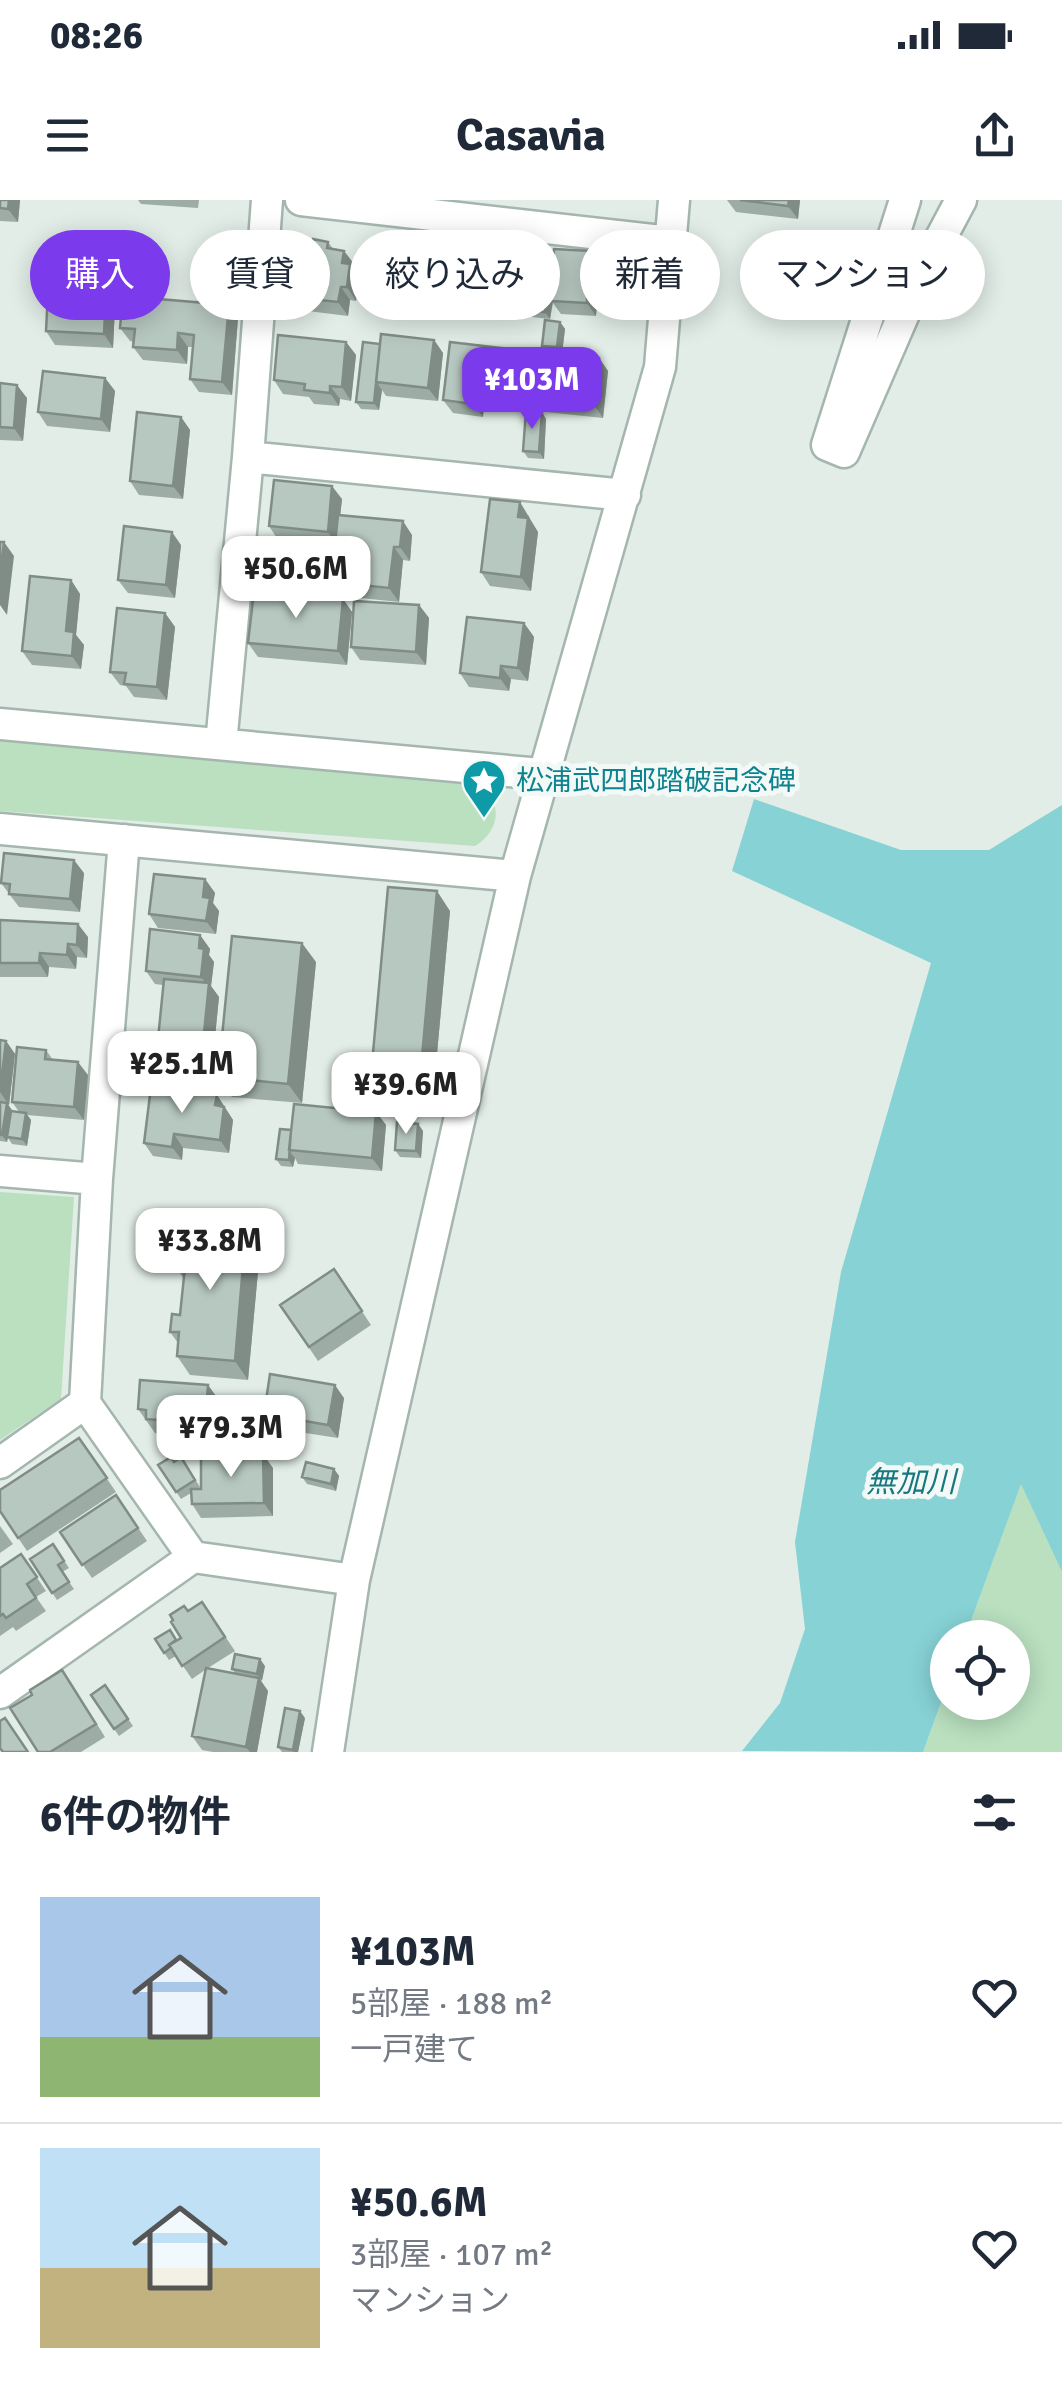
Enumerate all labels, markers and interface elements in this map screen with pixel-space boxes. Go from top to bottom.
text: 08:26 [50,12,143,59]
icon: menu [40,108,95,163]
text: Casavia [456,108,606,163]
icon: share [967,108,1022,163]
chip: 購入 [30,230,170,320]
chip: 賃貸 [190,230,330,320]
chip: 絞り込み [350,230,560,320]
chip: 新着 [580,230,720,320]
chip: マンション [740,230,985,320]
pin: ¥103M [462,347,602,432]
text: ¥103M [484,360,580,399]
pin: ¥50.6M [215,536,377,621]
text: ¥50.6M [244,549,348,588]
place icon: 松浦武四郎踏破記念碑 [461,758,507,819]
place label: 松浦武四郎踏破記念碑 [516,764,796,798]
pin: ¥25.1M [101,1031,263,1116]
text: ¥25.1M [130,1044,234,1083]
pin: ¥39.6M [325,1052,487,1137]
text: ¥39.6M [354,1065,458,1104]
pin: ¥33.8M [129,1208,291,1293]
text: ¥33.8M [158,1221,262,1260]
pin: ¥79.3M [150,1395,312,1480]
text: ¥79.3M [179,1408,283,1447]
water label: 無加川 [866,1464,959,1501]
map controls [930,1620,1030,1720]
button: locate [930,1620,1030,1720]
icon: filters [967,1785,1022,1840]
text: 6件の物件 [40,1792,231,1843]
text: ¥103M [350,1926,476,1977]
icon: home [120,1937,240,2057]
icon: heart [967,1970,1022,2025]
text: 5部屋 · 188 m² [350,1984,553,2023]
text: 一戸建て [350,2030,478,2069]
text: ¥50.6M [350,2177,488,2228]
icon: home [120,2188,240,2308]
icon: heart [967,2221,1022,2276]
text: 3部屋 · 107 m² [350,2235,553,2274]
text: マンション [350,2281,510,2320]

